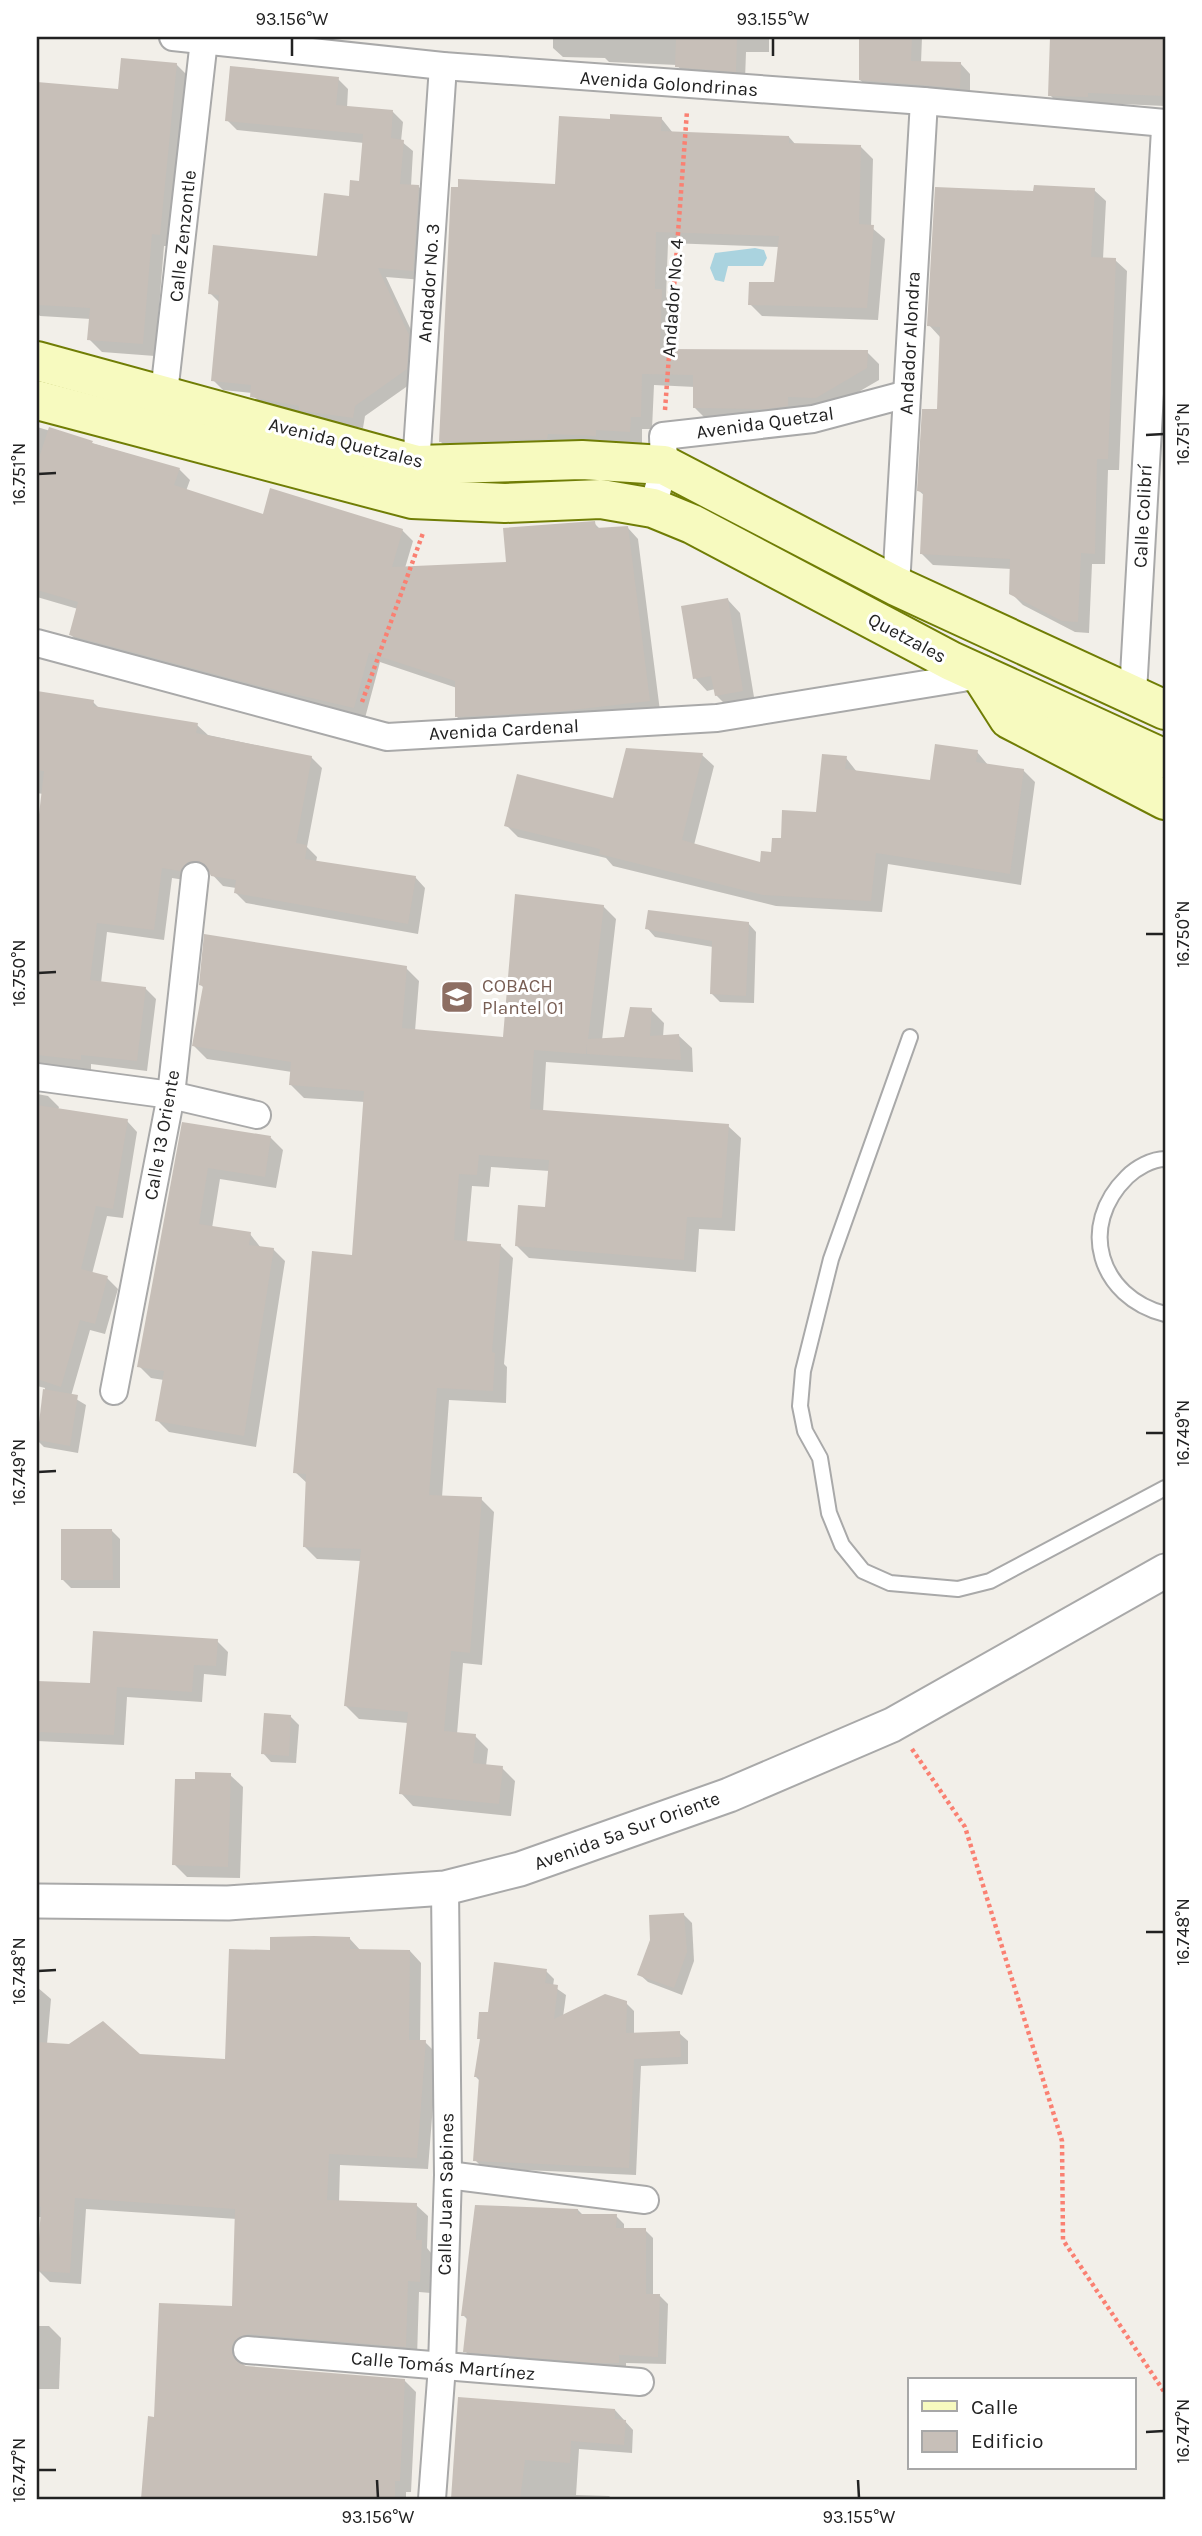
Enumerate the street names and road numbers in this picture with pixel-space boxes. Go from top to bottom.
street label: Avenida Golondrinas [579,67,759,101]
street label: Calle Zenzontle [165,169,201,303]
street label: Andador No. 3 [414,223,444,343]
street label: Andador No. 4 [658,237,688,358]
street label: Andador Alondra [895,271,925,415]
street label: Avenida Quetzal [695,402,835,444]
street label: Avenida Quetzales [266,413,426,473]
street label: Calle Colibrí [1129,463,1157,568]
street label: Quetzales [864,608,950,668]
street label: Avenida Cardenal [428,715,580,745]
street label: Calle 13 Oriente [140,1068,184,1202]
street label: Avenida 5a Sur Oriente [531,1787,723,1875]
street label: Calle Juan Sabines [434,2112,458,2276]
street label: Calle Tomás Martínez [350,2347,536,2385]

